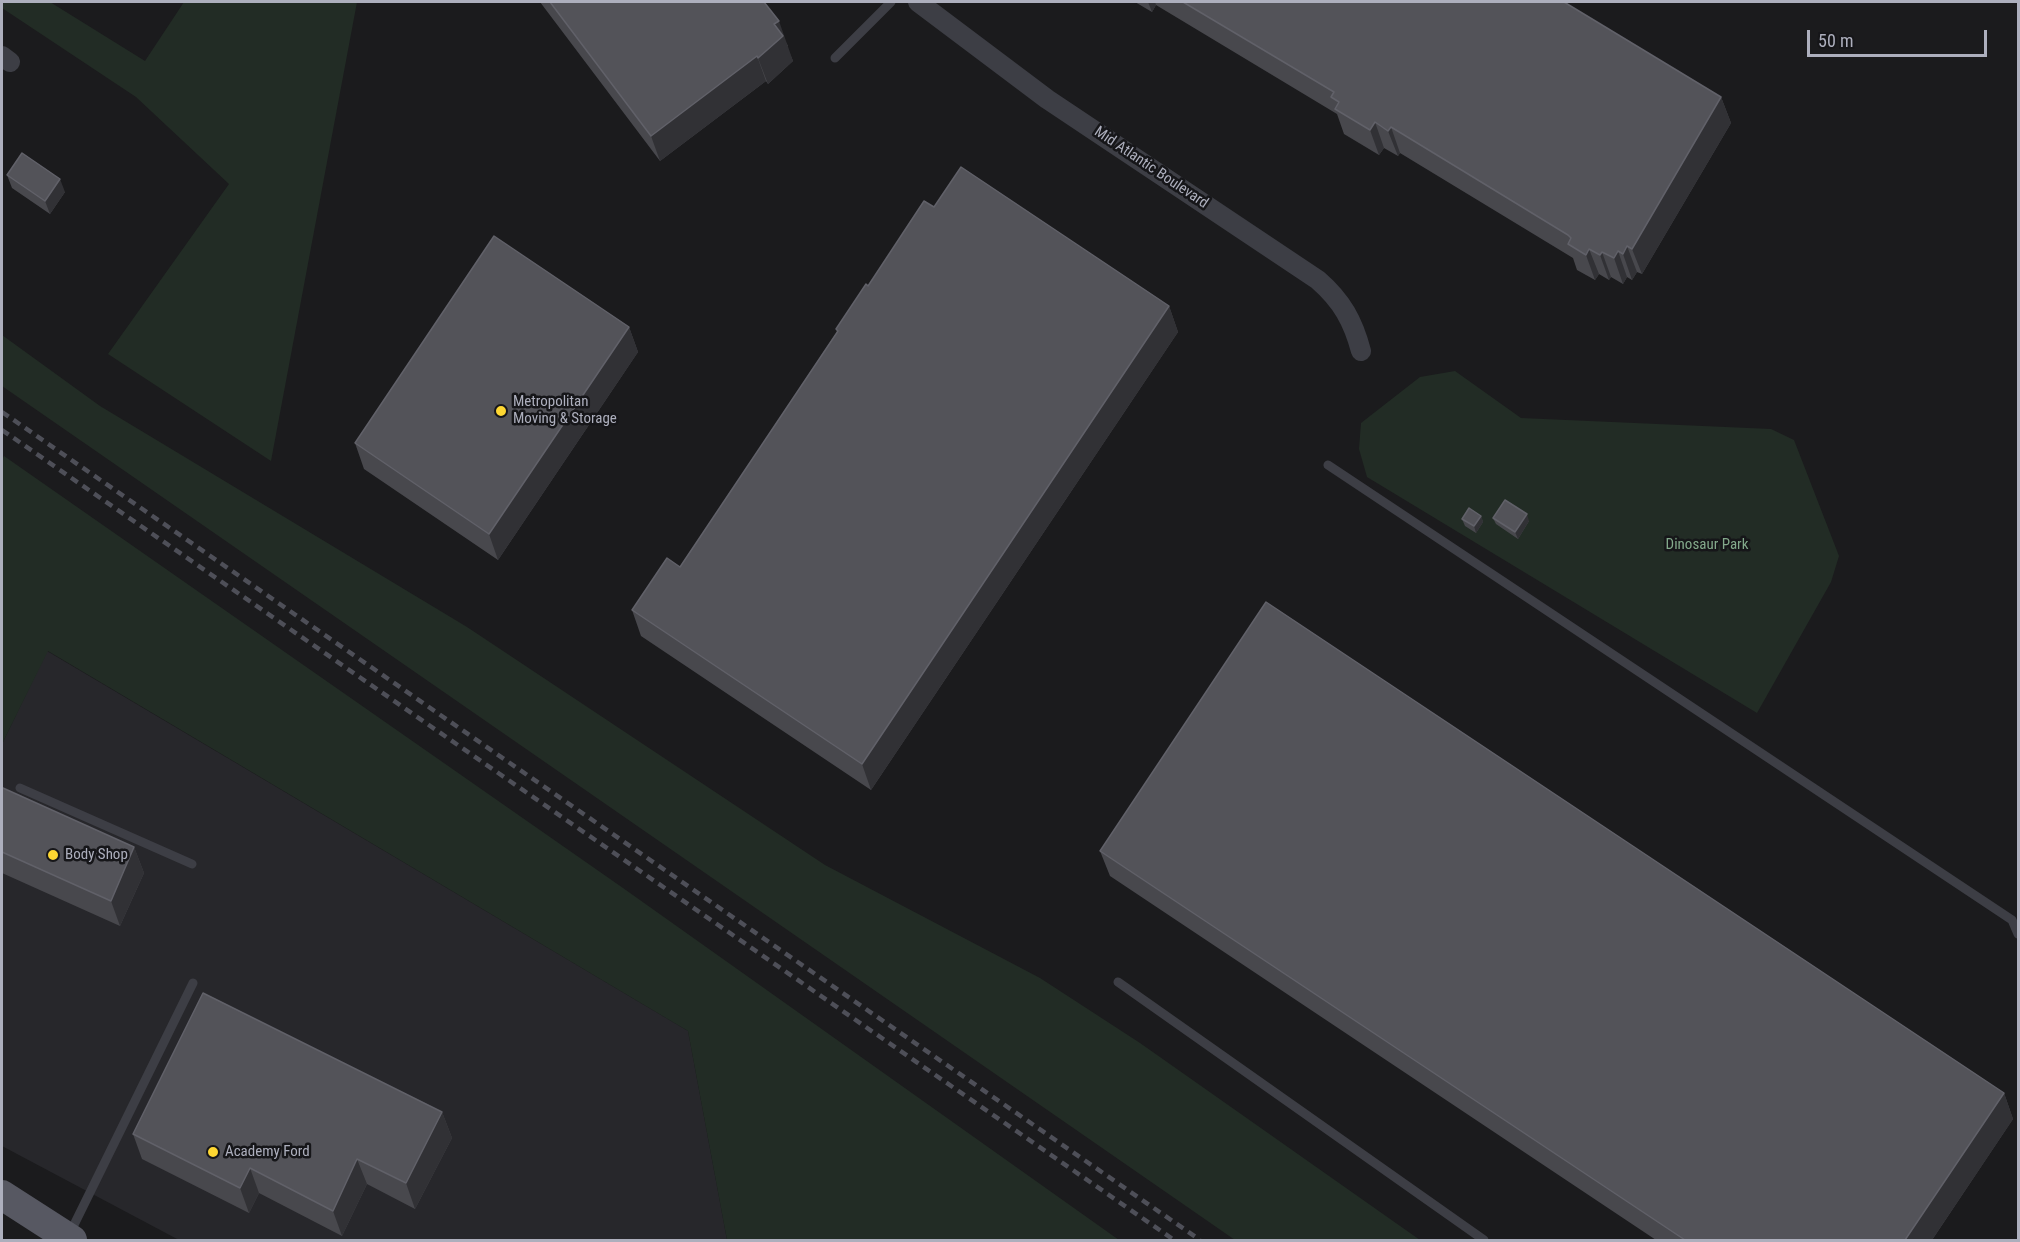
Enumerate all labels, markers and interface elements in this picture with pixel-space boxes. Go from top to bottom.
scale bar [1810,18,1990,56]
text: 50 m [1818,30,1853,51]
street label: Mid Atlantic Boulevard [1091,123,1211,213]
place label: Metropolitan Moving & Storage [513,393,617,428]
marker: Metropolitan Moving & Storage [494,404,508,418]
park label: Dinosaur Park [1666,536,1748,554]
place label: Body Shop [65,846,128,864]
marker: Body Shop [46,848,60,862]
place label: Academy Ford [225,1143,310,1161]
marker: Academy Ford [206,1145,220,1159]

